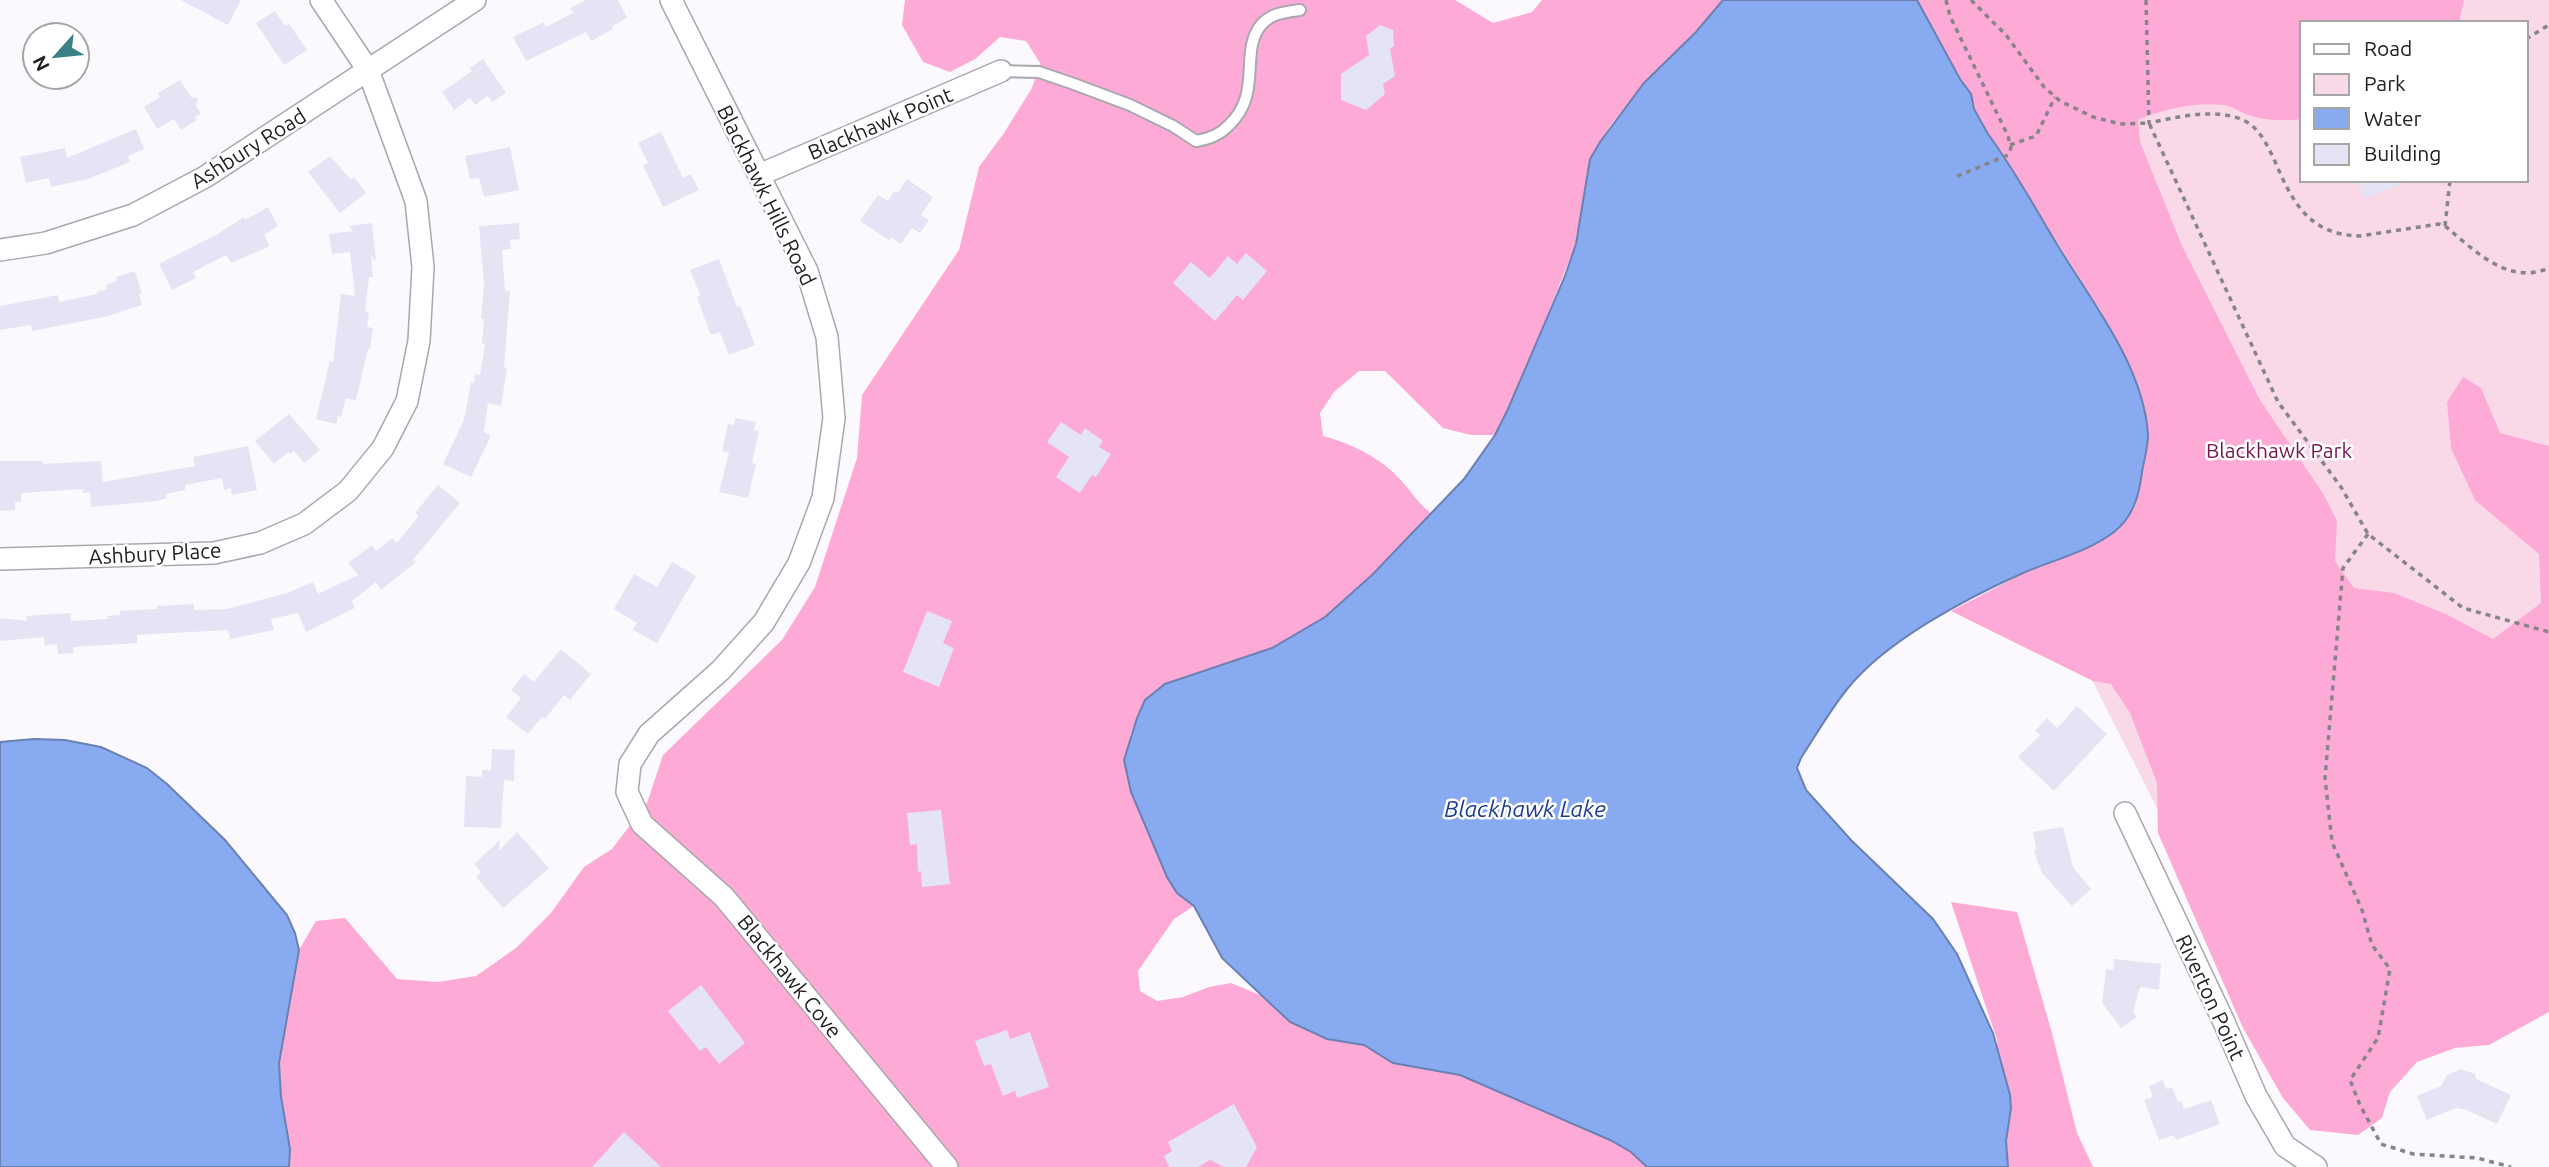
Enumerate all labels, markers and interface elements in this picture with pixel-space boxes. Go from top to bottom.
north arrow [21,21,91,91]
legend [2300,21,2528,182]
text: Road [2364,36,2412,60]
text: N [28,52,54,75]
text: Park [2364,71,2406,95]
street label: Blackhawk Point [804,82,956,164]
street label: Blackhawk Hills Road [713,101,821,289]
street label: Ashbury Road [186,103,310,193]
text: Water [2364,106,2422,130]
text: Building [2364,141,2441,165]
park label: Blackhawk Park [2206,438,2353,462]
street label: Ashbury Place [88,538,222,568]
water label: Blackhawk Lake [1444,796,1606,821]
street label: Blackhawk Cove [733,910,847,1042]
street label: Riverton Point [2172,931,2250,1063]

